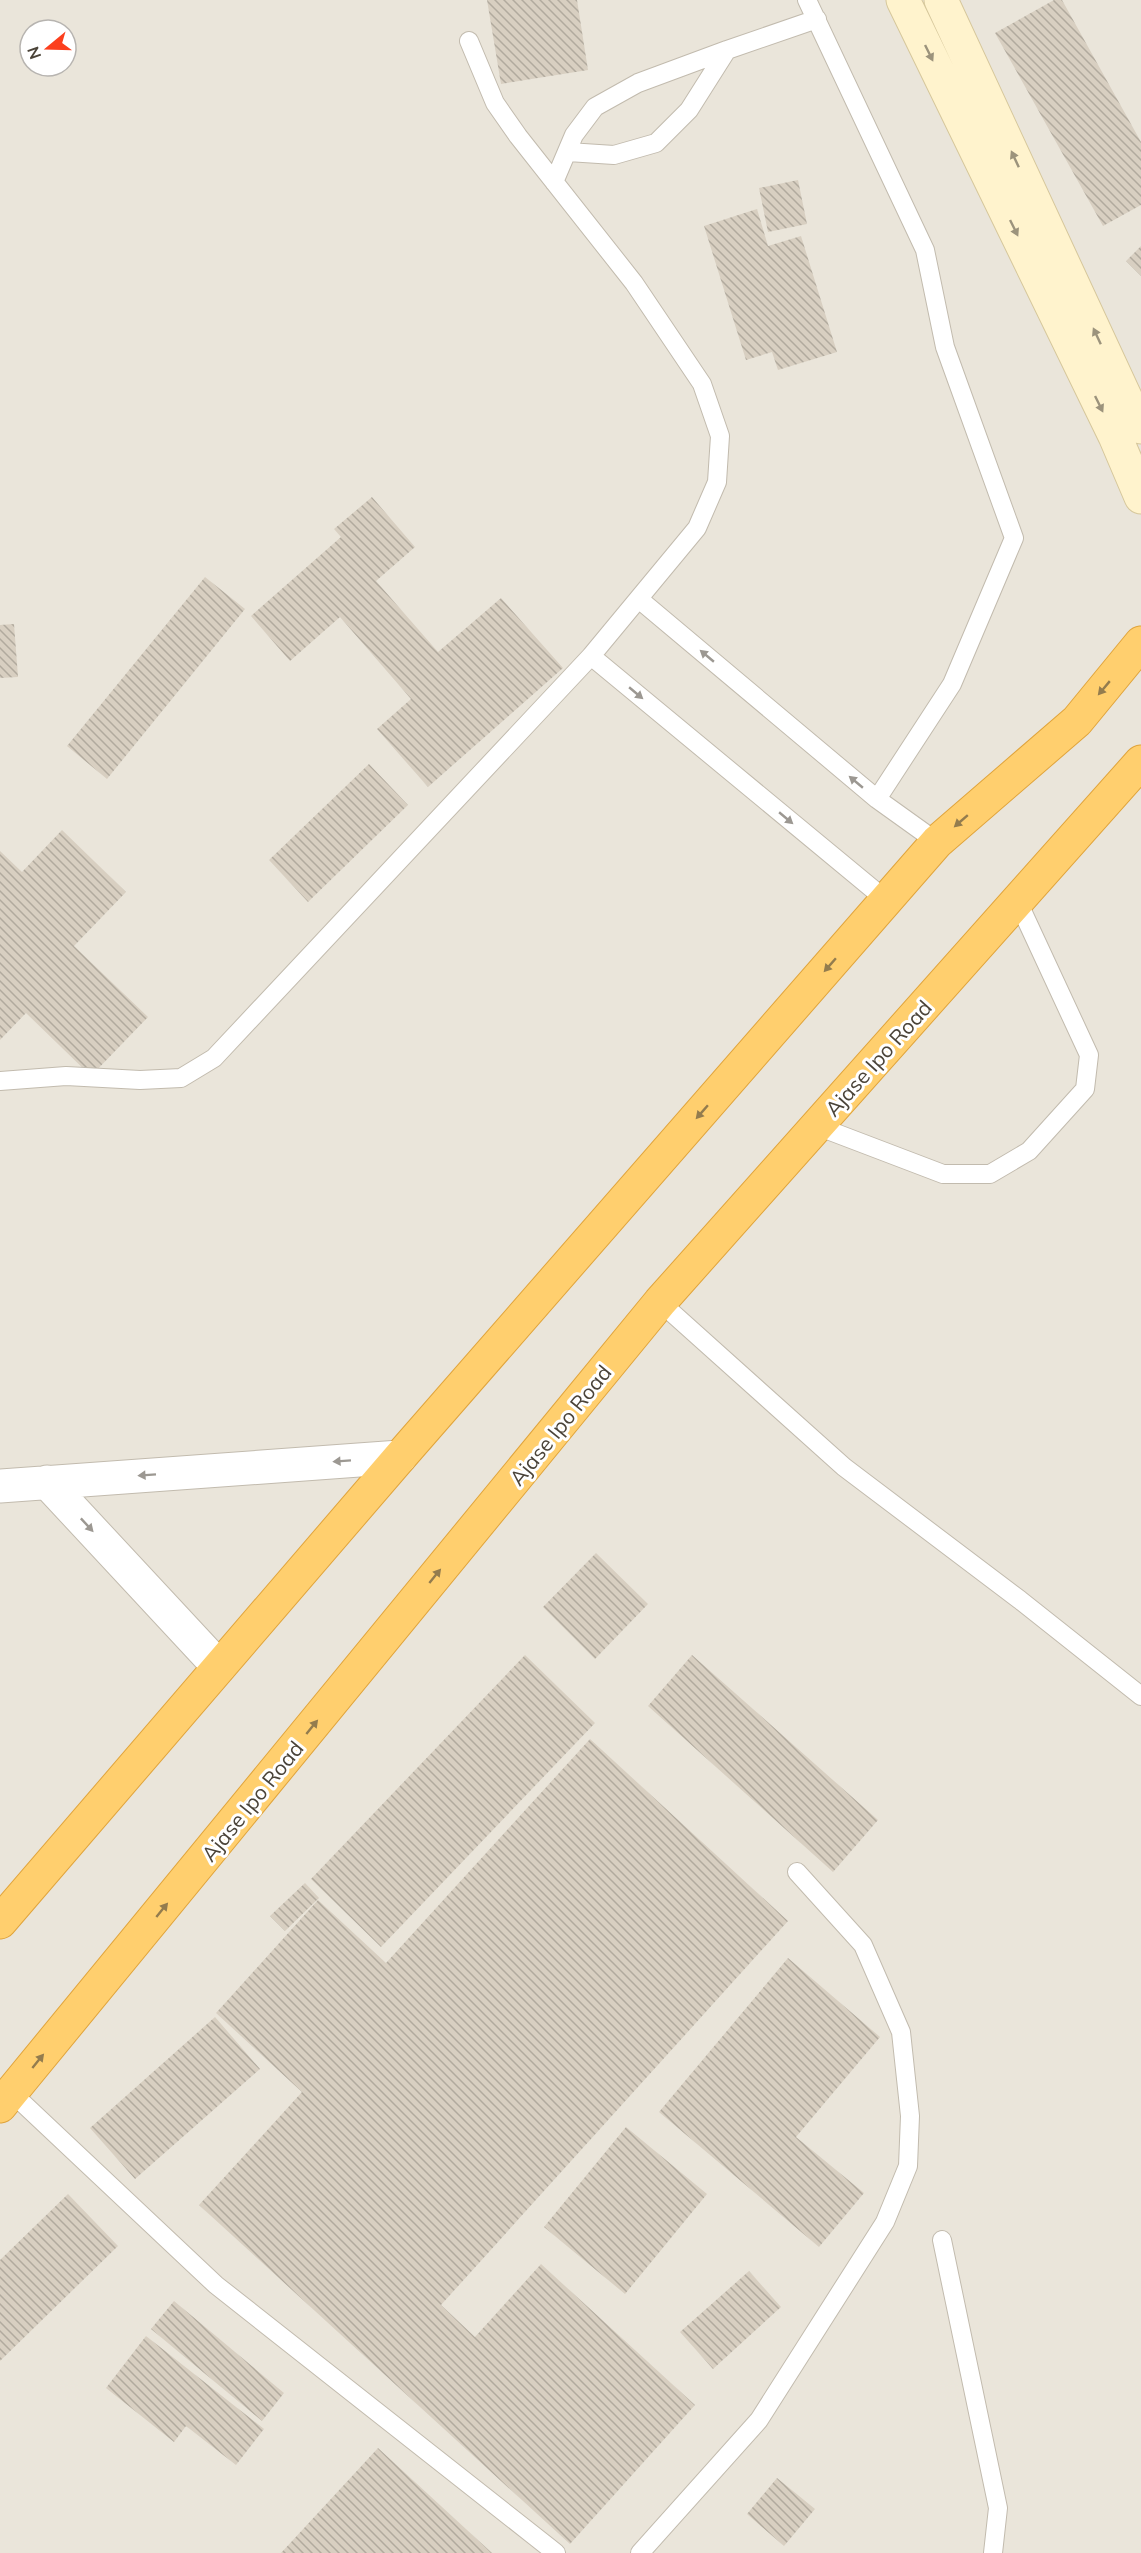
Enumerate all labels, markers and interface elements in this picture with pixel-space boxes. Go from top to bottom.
north arrow [18,18,78,78]
text: N [22,44,45,62]
one-way arrow [924,44,934,61]
one-way arrow [1010,150,1020,168]
one-way arrow [1009,220,1019,237]
one-way arrow [1092,328,1101,345]
one-way arrow [1095,395,1104,412]
one-way arrow [699,650,715,663]
one-way arrow [1097,680,1110,696]
one-way arrow [628,687,644,700]
one-way arrow [849,776,864,789]
one-way arrow [778,811,793,824]
one-way arrow [954,814,969,827]
one-way arrow [823,957,837,972]
street label: Ajase Ipo Road [819,995,937,1121]
one-way arrow [695,1104,708,1119]
street label: Ajase Ipo Road [504,1360,616,1490]
one-way arrow [332,1457,351,1466]
one-way arrow [138,1471,157,1480]
one-way arrow [80,1518,94,1533]
one-way arrow [429,1568,442,1584]
one-way arrow [305,1719,318,1735]
street label: Ajase Ipo Road [196,1736,308,1866]
one-way arrow [155,1903,167,1918]
one-way arrow [31,2054,44,2069]

